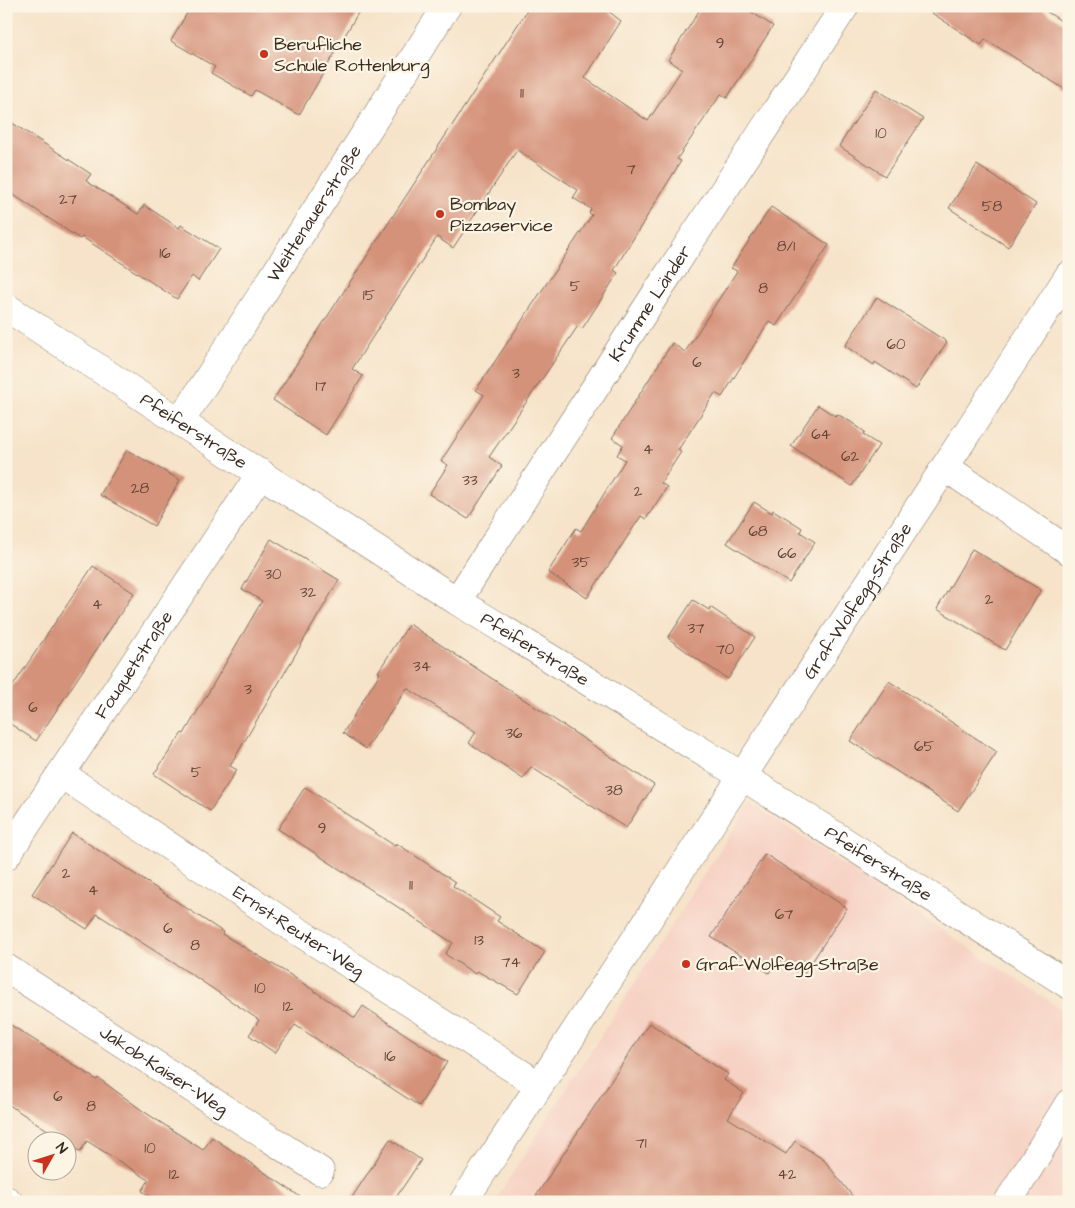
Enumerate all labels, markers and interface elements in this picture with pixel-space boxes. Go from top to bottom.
place label: Berufliche Schule Rottenburg [274,32,430,79]
house number: 9 [716,33,724,54]
marker: Berufliche Schule Rottenburg [258,48,270,60]
house number: 11 [520,83,524,104]
house number: 10 [875,123,887,144]
street label: Weittenauerstraße [261,140,367,287]
house number: 7 [626,159,636,180]
house number: 27 [59,189,77,210]
place label: Bombay Pizzaservice [450,192,553,238]
house number: 58 [982,196,1002,217]
marker: Bombay Pizzaservice [434,208,446,220]
house number: 8/1 [777,236,795,257]
street label: Krumme Länder [603,240,697,366]
house number: 16 [159,243,171,264]
house number: 5 [570,276,581,297]
house number: 8 [758,278,768,299]
house number: 15 [363,285,376,306]
house number: 60 [887,334,906,355]
house number: 6 [692,352,702,373]
house number: 3 [512,363,520,384]
house number: 17 [315,376,327,397]
street label: Pfeiferstraße [136,387,252,475]
house number: 64 [811,424,831,445]
house number: 4 [643,439,653,460]
house number: 62 [841,446,859,467]
house number: 33 [462,470,478,491]
house number: 28 [131,478,149,499]
house number: 2 [634,481,643,502]
street label: Graf-Wolfegg-Straße [797,517,918,684]
house number: 68 [748,521,768,542]
house number: 66 [778,543,797,564]
house number: 35 [572,552,590,573]
house number: 30 [264,564,282,585]
house number: 32 [300,582,317,603]
house number: 2 [985,589,994,610]
house number: 4 [92,594,102,615]
street label: Fouquetstraße [88,605,179,724]
street label: Pfeiferstraße [476,606,594,692]
house number: 37 [688,618,704,639]
house number: 70 [716,639,735,660]
house number: 34 [413,656,431,677]
house number: 3 [244,679,252,700]
house number: 6 [28,697,38,718]
house number: 36 [505,723,523,744]
house number: 65 [914,736,934,757]
house number: 5 [191,762,202,783]
house number: 38 [605,780,623,801]
house number: 9 [318,818,326,839]
street label: Pfeiferstraße [820,820,937,907]
house number: 2 [62,863,71,884]
house number: 11 [409,875,413,896]
street label: Ernst-Reuter-Weg [228,879,369,984]
house number: 4 [88,880,98,901]
house number: 67 [775,904,793,925]
house number: 6 [163,918,173,939]
house number: 13 [474,930,484,951]
house number: 8 [190,935,200,956]
house number: 74 [501,952,521,973]
place label: Graf-Wolfegg-Straße [696,952,879,978]
marker: Graf-Wolfegg-Straße [680,958,692,970]
house number: 10 [254,978,266,999]
house number: 12 [283,996,294,1017]
street label: Jakob-Kaiser-Weg [95,1019,233,1122]
house number: 16 [384,1046,396,1067]
house number: 6 [53,1086,63,1107]
house number: 8 [86,1096,96,1117]
north arrow [28,1130,78,1180]
house number: 71 [635,1133,647,1154]
house number: 10 [144,1138,156,1159]
text: N [51,1139,72,1158]
house number: 12 [169,1164,180,1185]
house number: 42 [778,1164,797,1185]

